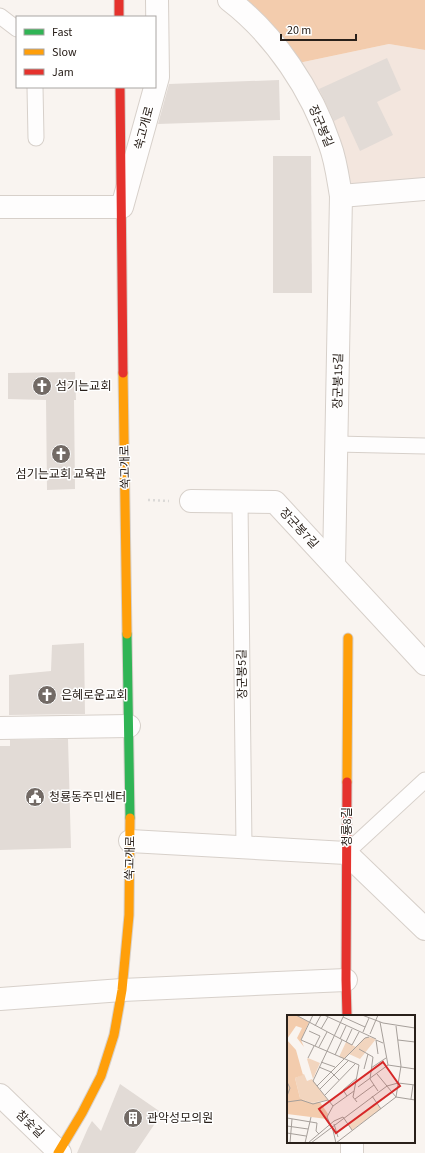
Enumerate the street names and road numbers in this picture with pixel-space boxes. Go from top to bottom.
street label: 장군봉길 [304,103,337,150]
street label: 쑥고개로 [131,105,158,152]
street label: 장군봉15길 [330,353,347,409]
street label: 쑥고개로 [117,445,134,489]
street label: 장군봉7길 [275,504,322,552]
street label: 장군봉5길 [234,649,251,699]
street label: 청룡8길 [339,807,356,847]
street label: 쑥고개로 [122,836,139,880]
street label: 참숯길 [12,1107,47,1142]

